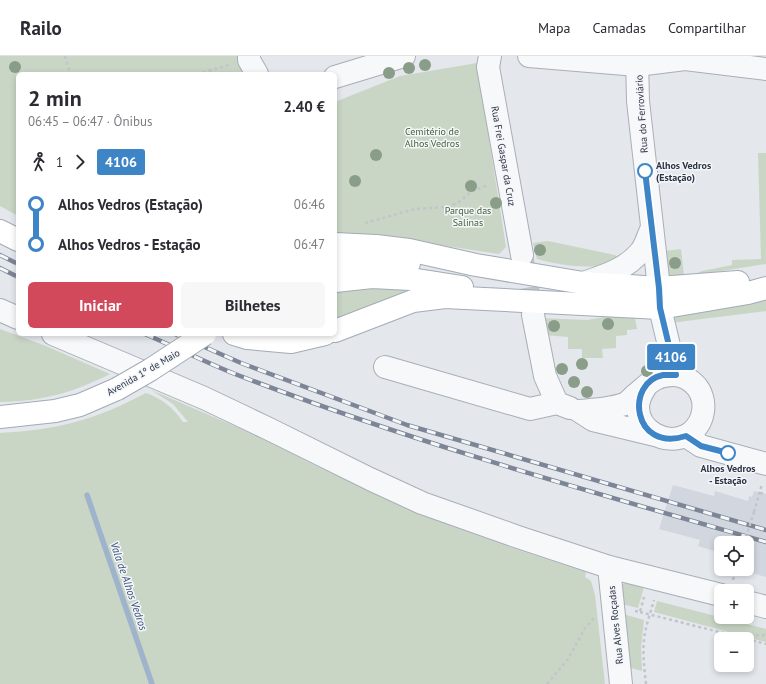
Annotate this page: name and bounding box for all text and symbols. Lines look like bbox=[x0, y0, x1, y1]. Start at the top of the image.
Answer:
text: Railo bbox=[20, 16, 62, 40]
text: Mapa bbox=[538, 19, 571, 37]
text: Camadas bbox=[593, 19, 646, 37]
text: Compartilhar bbox=[668, 19, 746, 37]
street label: Rua do Ferroviário bbox=[632, 74, 651, 154]
text: 2 min bbox=[28, 84, 82, 112]
text: 2.40 € bbox=[283, 97, 325, 116]
street label: Rua Frei Gaspar da Cruz bbox=[488, 105, 519, 207]
text: 06:45 – 06:47 · Ônibus bbox=[28, 113, 153, 130]
park label: Cemitério de Alhos Vedros bbox=[405, 125, 459, 150]
icon: walk bbox=[28, 151, 50, 173]
icon: forward bbox=[69, 151, 91, 173]
text: 4106 bbox=[105, 153, 137, 171]
text: 1 bbox=[56, 154, 63, 171]
place label: Alhos Vedros (Estação) bbox=[656, 159, 711, 184]
marker: Alhos Vedros (Estação) bbox=[637, 163, 653, 179]
text: Alhos Vedros (Estação) bbox=[58, 195, 203, 214]
text: 06:46 bbox=[294, 196, 325, 213]
park label: Parque das Salinas bbox=[445, 204, 491, 229]
text: Alhos Vedros - Estação bbox=[58, 235, 201, 254]
text: 06:47 bbox=[294, 236, 325, 253]
button: Iniciar bbox=[28, 282, 173, 328]
button: Bilhetes bbox=[181, 282, 325, 328]
line badge: 4106 bbox=[643, 344, 699, 370]
street label: Avenida 1º de Maio bbox=[104, 346, 182, 399]
text: 4106 bbox=[655, 348, 687, 366]
marker: Alhos Vedros - Estação bbox=[720, 445, 736, 461]
place label: Alhos Vedros - Estação bbox=[700, 462, 756, 487]
map controls bbox=[714, 536, 754, 672]
button: locate bbox=[714, 536, 754, 576]
water label: Vala de Alhos Vedros bbox=[107, 540, 151, 633]
button: + bbox=[714, 584, 754, 624]
street label: Rua Alves Roçadas bbox=[605, 585, 626, 665]
button: − bbox=[714, 632, 754, 672]

